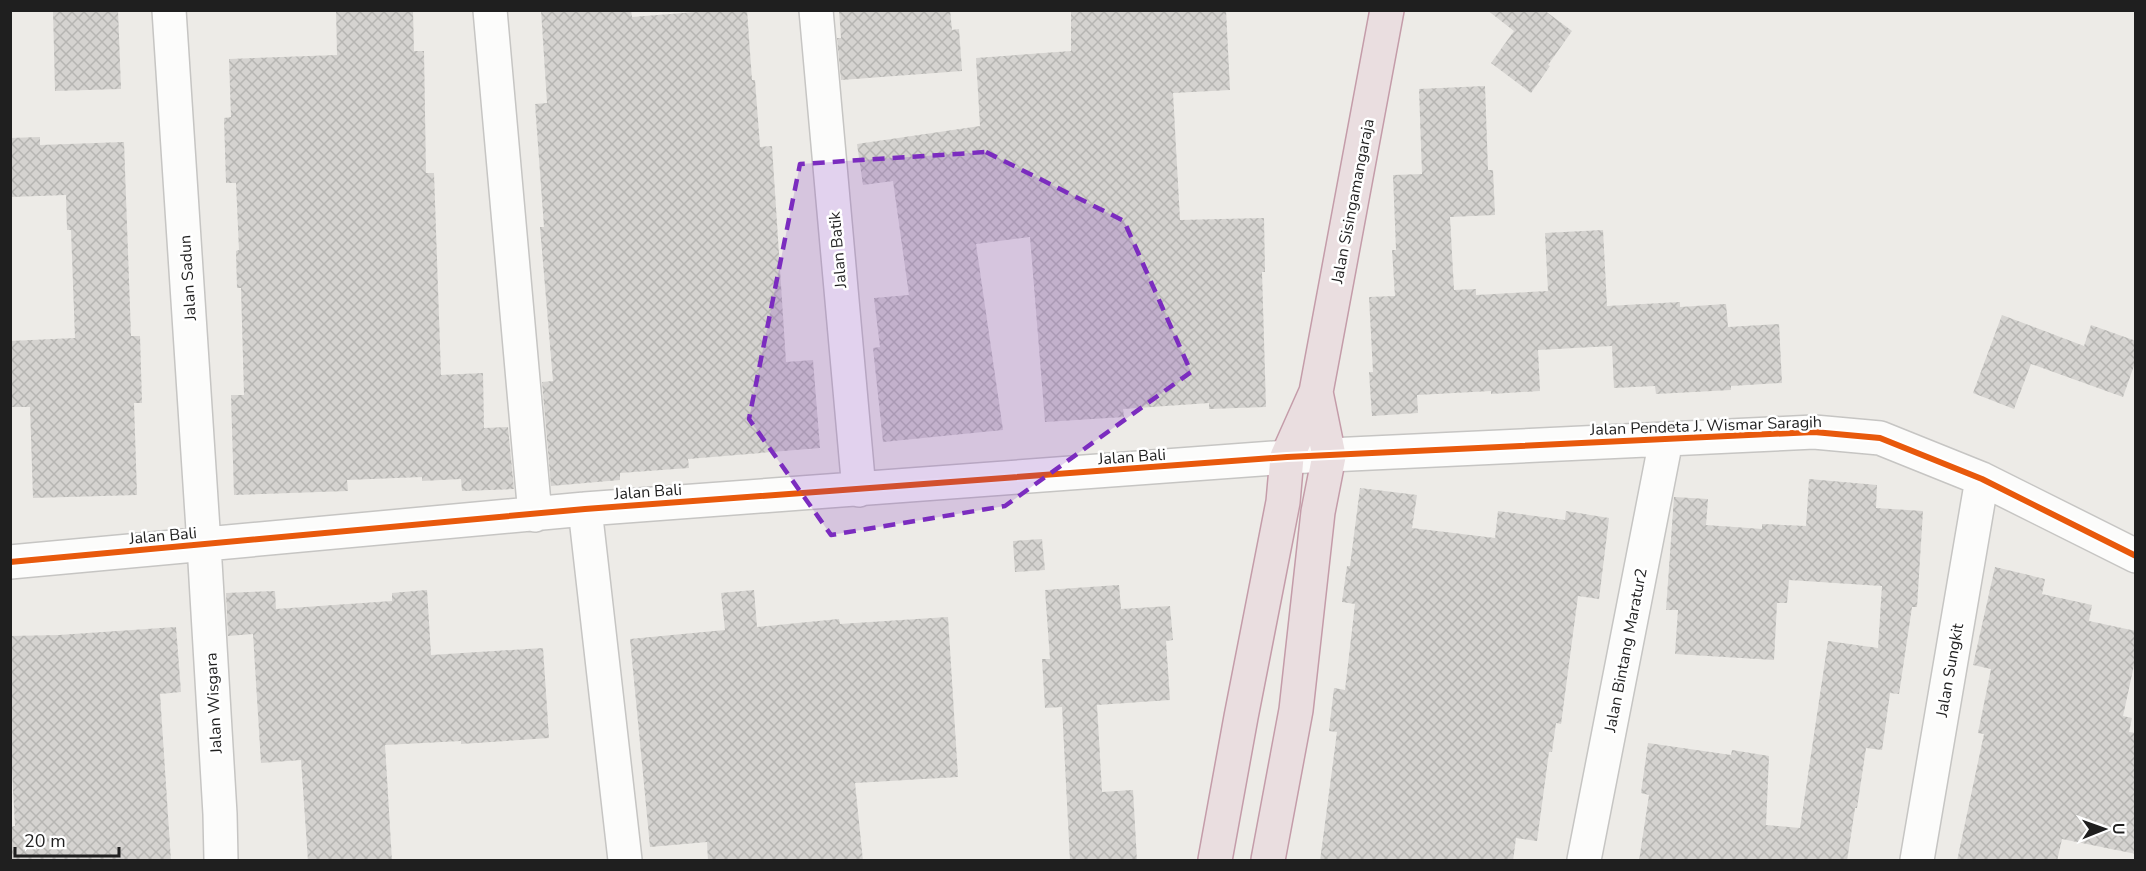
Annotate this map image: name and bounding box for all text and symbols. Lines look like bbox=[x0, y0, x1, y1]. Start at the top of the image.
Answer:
street label: Jalan Sisingamangaraja bbox=[1326, 117, 1380, 286]
street label: Jalan Batik bbox=[824, 210, 852, 290]
street label: Jalan Sadun bbox=[174, 234, 202, 322]
street label: Jalan Pendeta J. Wismar Saragih bbox=[1589, 411, 1822, 441]
street label: Jalan Bali bbox=[1096, 444, 1167, 470]
street label: Jalan Bali bbox=[612, 479, 683, 505]
street label: Jalan Bali bbox=[127, 522, 198, 550]
street label: Jalan Bintang Maratur2 bbox=[1599, 566, 1653, 735]
street label: Jalan Sungkit bbox=[1931, 621, 1969, 720]
street label: Jalan Wisgara bbox=[200, 652, 228, 755]
north arrow bbox=[2074, 799, 2134, 859]
scale bar bbox=[15, 820, 118, 858]
text: U bbox=[2107, 823, 2129, 835]
text: 20 m bbox=[24, 829, 66, 853]

